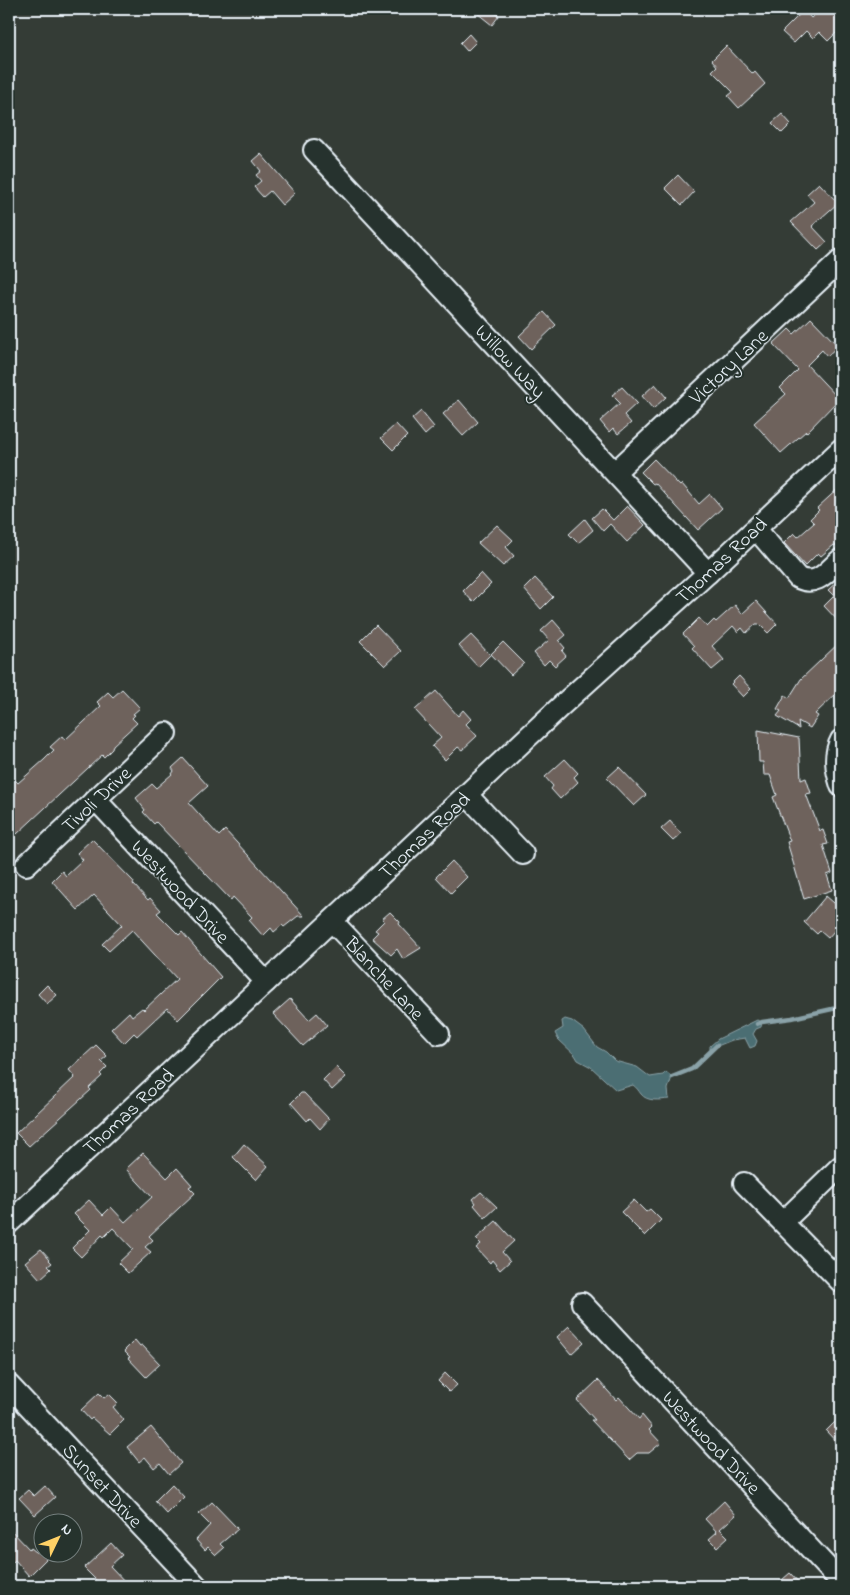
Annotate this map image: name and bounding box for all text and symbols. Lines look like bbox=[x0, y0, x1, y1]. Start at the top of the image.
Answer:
street label: Willow Way bbox=[467, 319, 551, 407]
street label: Victory Lane bbox=[683, 323, 776, 413]
street label: Thomas Road bbox=[670, 512, 775, 612]
street label: Tivoli Drive bbox=[56, 761, 139, 841]
street label: Thomas Road bbox=[373, 787, 478, 887]
street label: Westwood Drive bbox=[123, 834, 235, 951]
street label: Blanche Lane bbox=[336, 930, 430, 1028]
street label: Thomas Road bbox=[77, 1063, 182, 1163]
street label: Westwood Drive bbox=[654, 1385, 766, 1502]
street label: Sunset Drive bbox=[54, 1438, 148, 1536]
north arrow bbox=[32, 1512, 82, 1562]
text: N bbox=[56, 1520, 77, 1541]

